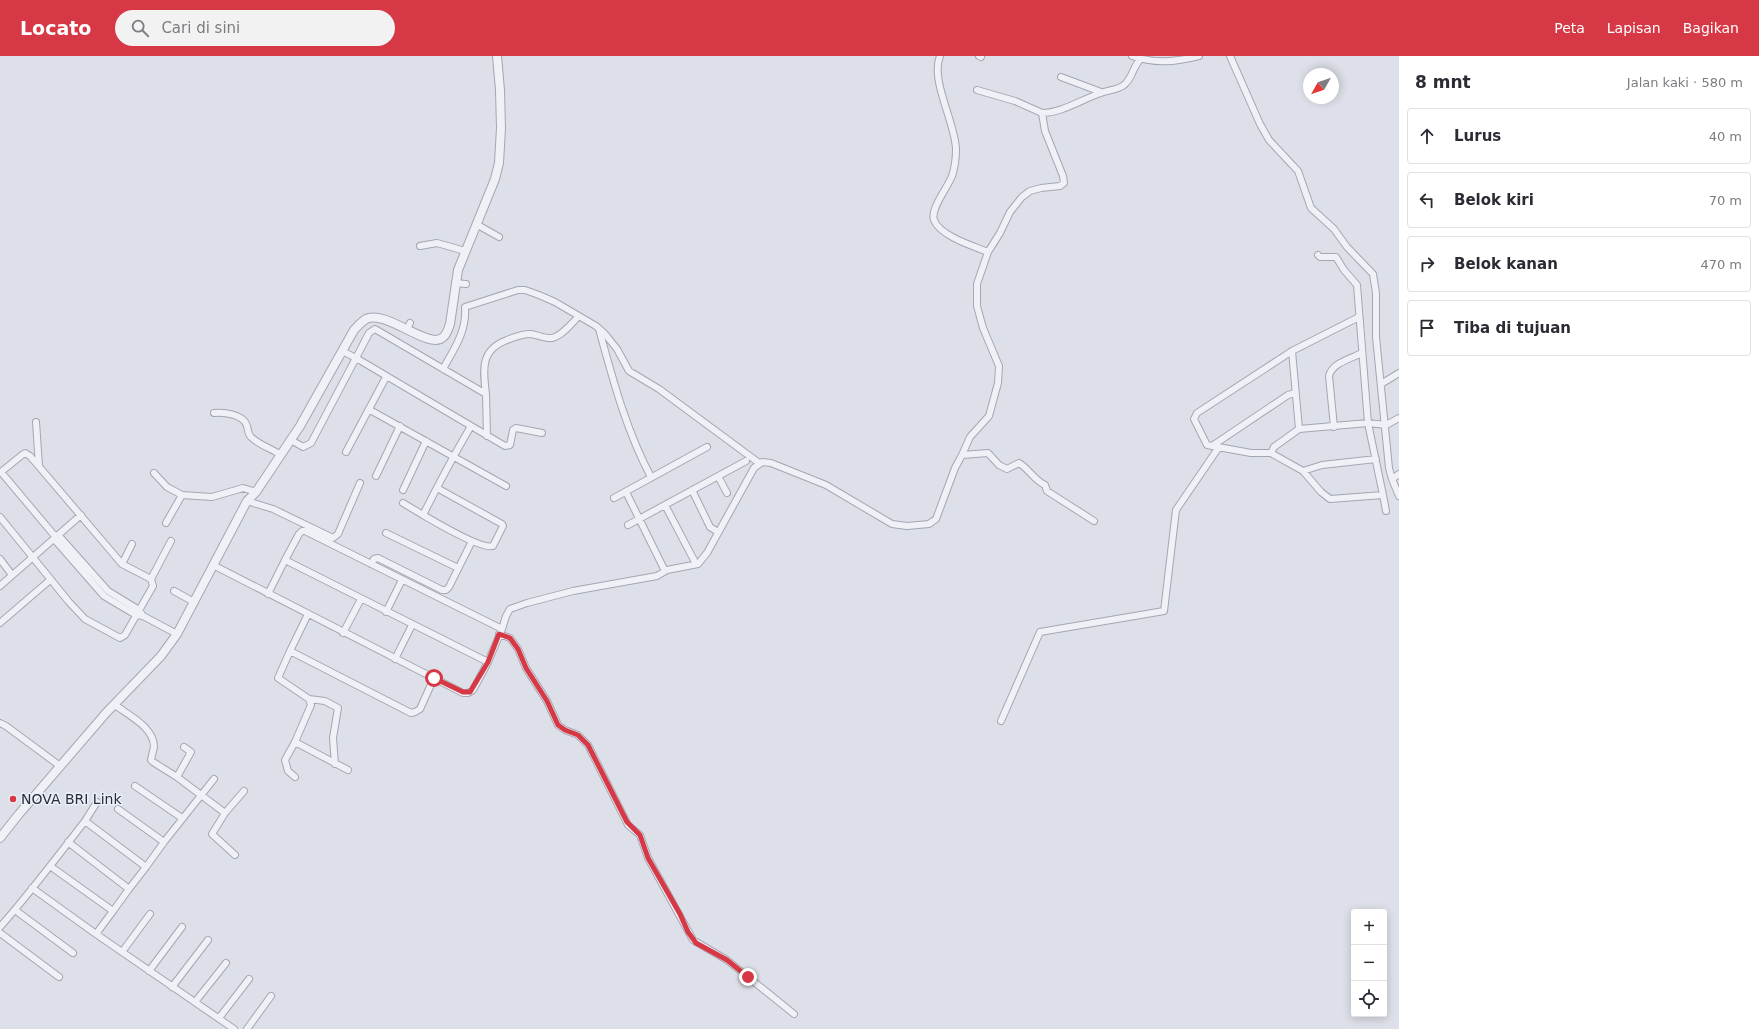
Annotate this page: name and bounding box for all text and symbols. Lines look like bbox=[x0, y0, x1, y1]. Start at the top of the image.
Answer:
search box bbox=[115, 10, 395, 46]
text: Locato bbox=[20, 17, 91, 39]
icon: search bbox=[129, 17, 151, 39]
text: Cari di sini bbox=[161, 19, 240, 37]
text: Peta bbox=[1554, 20, 1585, 36]
text: Lapisan bbox=[1607, 20, 1661, 36]
text: Bagikan bbox=[1683, 20, 1739, 36]
north arrow bbox=[1303, 68, 1339, 104]
text: 8 mnt bbox=[1415, 72, 1471, 92]
text: Jalan kaki · 580 m bbox=[1627, 75, 1743, 90]
icon: ahead bbox=[1416, 125, 1438, 147]
text: Lurus bbox=[1454, 127, 1501, 145]
text: 40 m bbox=[1709, 129, 1742, 144]
icon: left bbox=[1416, 189, 1438, 211]
text: Belok kiri bbox=[1454, 191, 1534, 209]
text: 70 m bbox=[1709, 193, 1742, 208]
icon: right bbox=[1416, 253, 1438, 275]
text: Belok kanan bbox=[1454, 255, 1558, 273]
text: 470 m bbox=[1700, 257, 1742, 272]
icon: arrive bbox=[1416, 317, 1438, 339]
text: Tiba di tujuan bbox=[1454, 319, 1571, 337]
route start bbox=[425, 669, 443, 687]
place label: NOVA BRI Link bbox=[21, 791, 122, 807]
marker: NOVA BRI Link bbox=[8, 794, 18, 804]
map controls bbox=[1351, 909, 1387, 1017]
button: + bbox=[1351, 909, 1387, 945]
button: − bbox=[1351, 945, 1387, 981]
route end bbox=[739, 968, 757, 986]
button: locate bbox=[1351, 981, 1387, 1017]

